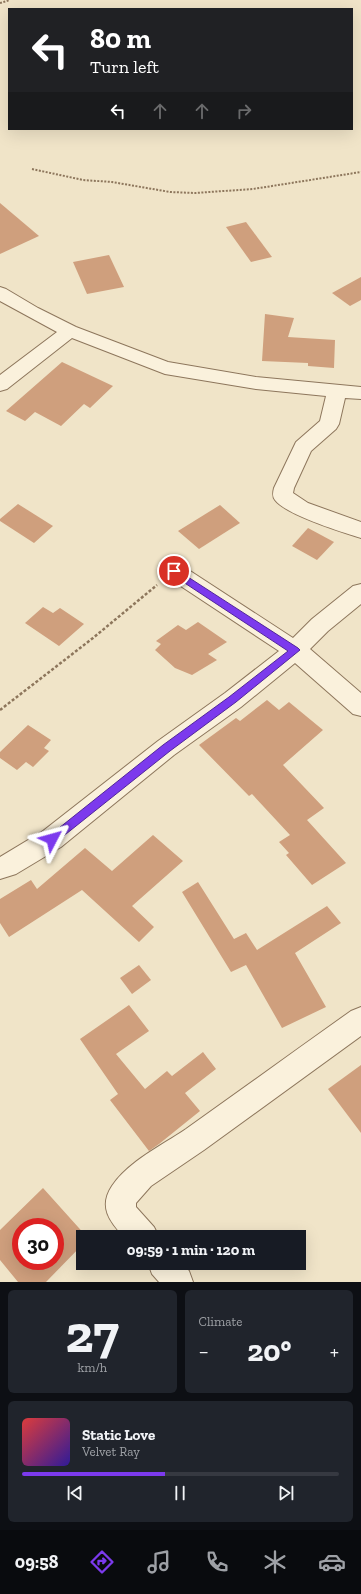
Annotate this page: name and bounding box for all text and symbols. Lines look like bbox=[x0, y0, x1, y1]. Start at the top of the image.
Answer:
text: 80 m bbox=[90, 22, 151, 55]
icon: left bbox=[24, 24, 76, 76]
text: Turn left bbox=[90, 56, 159, 78]
icon: left bbox=[107, 100, 129, 122]
icon: ahead bbox=[149, 100, 171, 122]
icon: ahead bbox=[191, 100, 213, 122]
icon: right bbox=[233, 100, 255, 122]
pin bbox=[157, 554, 191, 588]
icon: arrive bbox=[163, 560, 185, 582]
position arrow bbox=[31, 818, 73, 860]
speed limit sign: 30 bbox=[12, 1218, 64, 1270]
text: 09:59 · 1 min · 120 m bbox=[127, 1241, 255, 1259]
text: 27 bbox=[65, 1303, 119, 1365]
text: Climate bbox=[199, 1314, 242, 1329]
text: 20° bbox=[247, 1333, 291, 1369]
text: − bbox=[199, 1338, 209, 1365]
text: + bbox=[330, 1338, 339, 1365]
text: km/h bbox=[77, 1360, 107, 1375]
text: Static Love bbox=[82, 1426, 155, 1444]
text: Velvet Ray bbox=[82, 1444, 140, 1459]
icon: previous bbox=[64, 1482, 86, 1504]
icon: pause bbox=[169, 1482, 191, 1504]
icon: next bbox=[275, 1482, 297, 1504]
icon: directions bbox=[88, 1548, 116, 1576]
icon: music bbox=[145, 1548, 173, 1576]
icon: phone bbox=[203, 1548, 231, 1576]
icon: climate bbox=[261, 1548, 289, 1576]
icon: car bbox=[318, 1548, 346, 1576]
text: 09:58 bbox=[15, 1551, 58, 1573]

